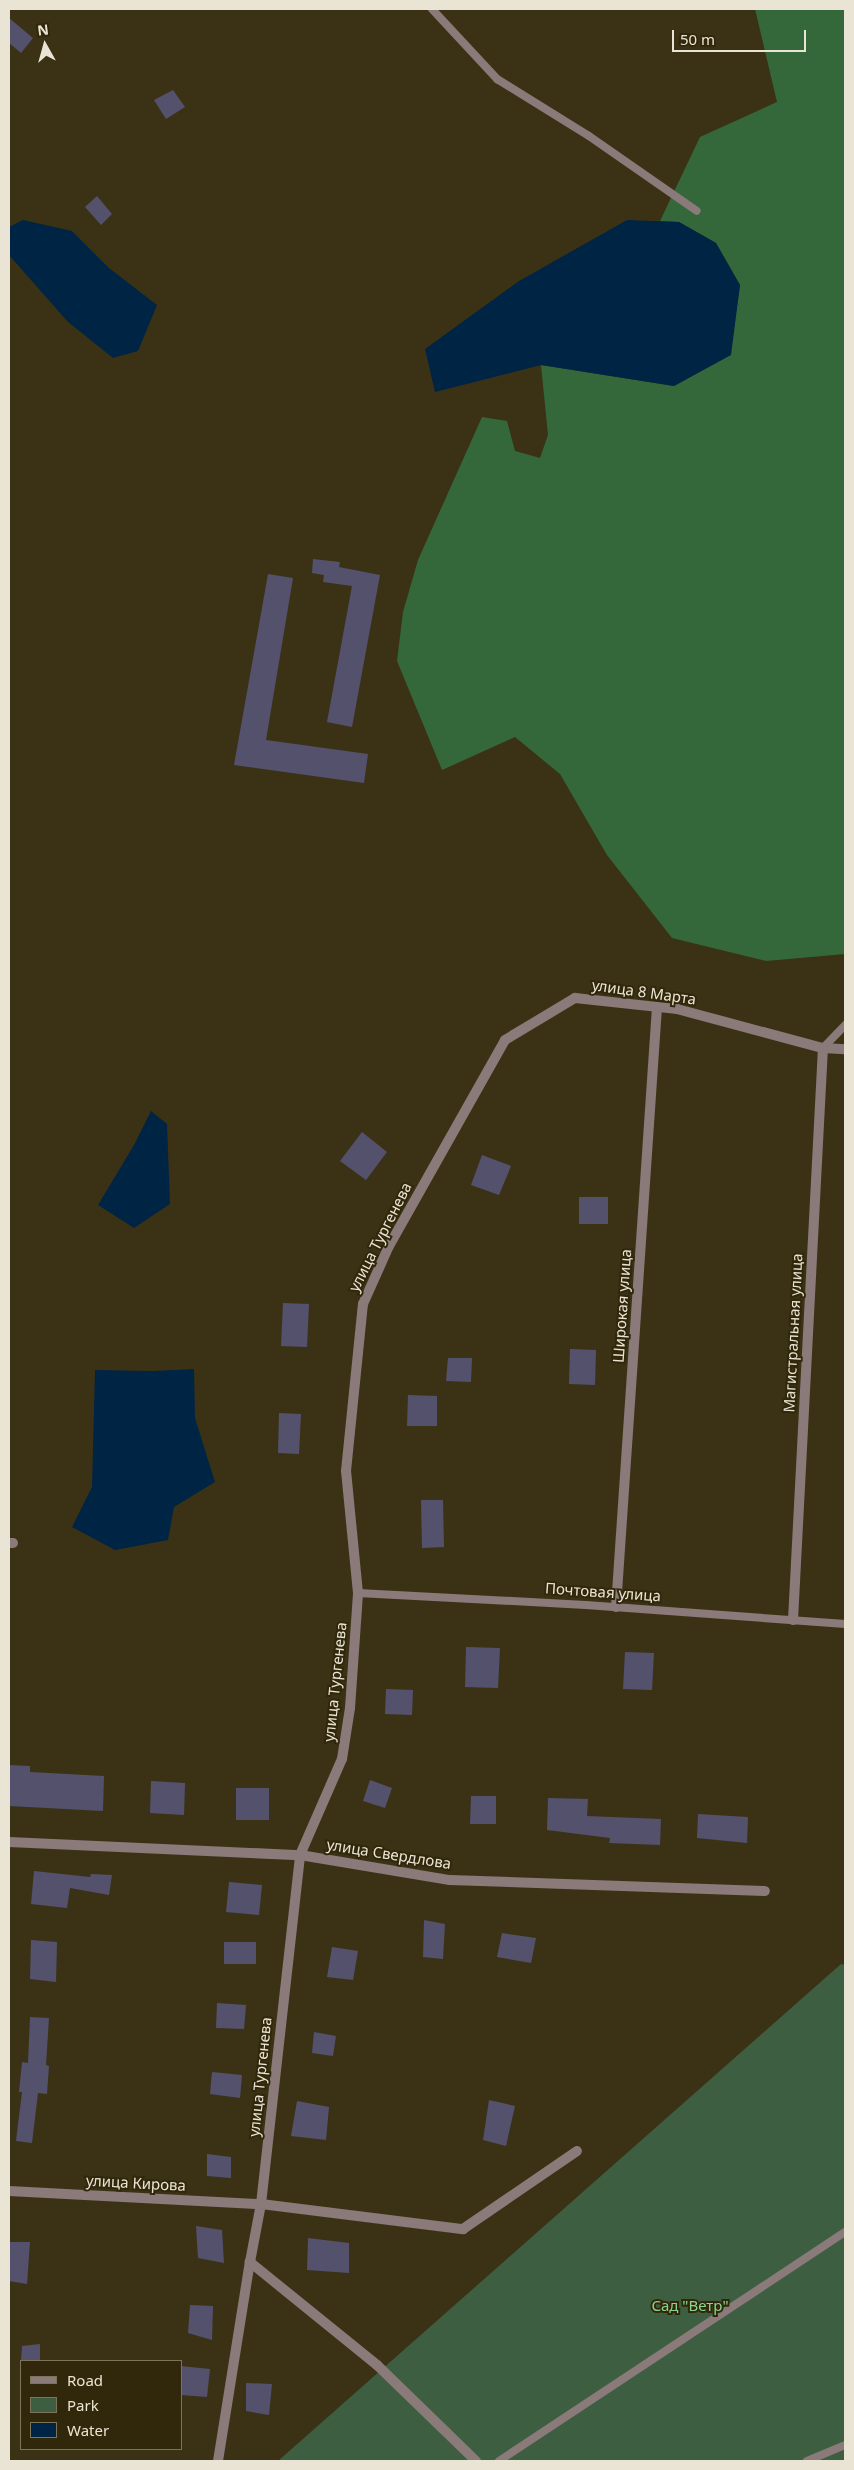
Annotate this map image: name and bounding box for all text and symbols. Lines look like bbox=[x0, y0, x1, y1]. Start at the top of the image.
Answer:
text: N bbox=[36, 19, 50, 40]
north arrow bbox=[20, 20, 70, 70]
scale bar bbox=[674, 20, 808, 52]
text: 50 m bbox=[680, 29, 715, 49]
street label: улица 8 Марта bbox=[591, 976, 697, 1008]
street label: улица Тургенева bbox=[345, 1179, 415, 1295]
street label: Широкая улица bbox=[609, 1249, 635, 1363]
street label: Магистральная улица bbox=[780, 1253, 806, 1413]
street label: Почтовая улица bbox=[544, 1579, 662, 1605]
street label: улица Тургенева bbox=[320, 1621, 350, 1743]
street label: улица Свердлова bbox=[326, 1835, 452, 1873]
street label: улица Тургенева bbox=[245, 2016, 275, 2138]
street label: улица Кирова bbox=[86, 2171, 186, 2195]
park label: Сад "Ветр" bbox=[651, 2297, 729, 2315]
legend bbox=[20, 2360, 182, 2450]
text: Road bbox=[67, 2370, 103, 2390]
text: Park bbox=[67, 2395, 99, 2415]
text: Water bbox=[67, 2420, 109, 2440]

